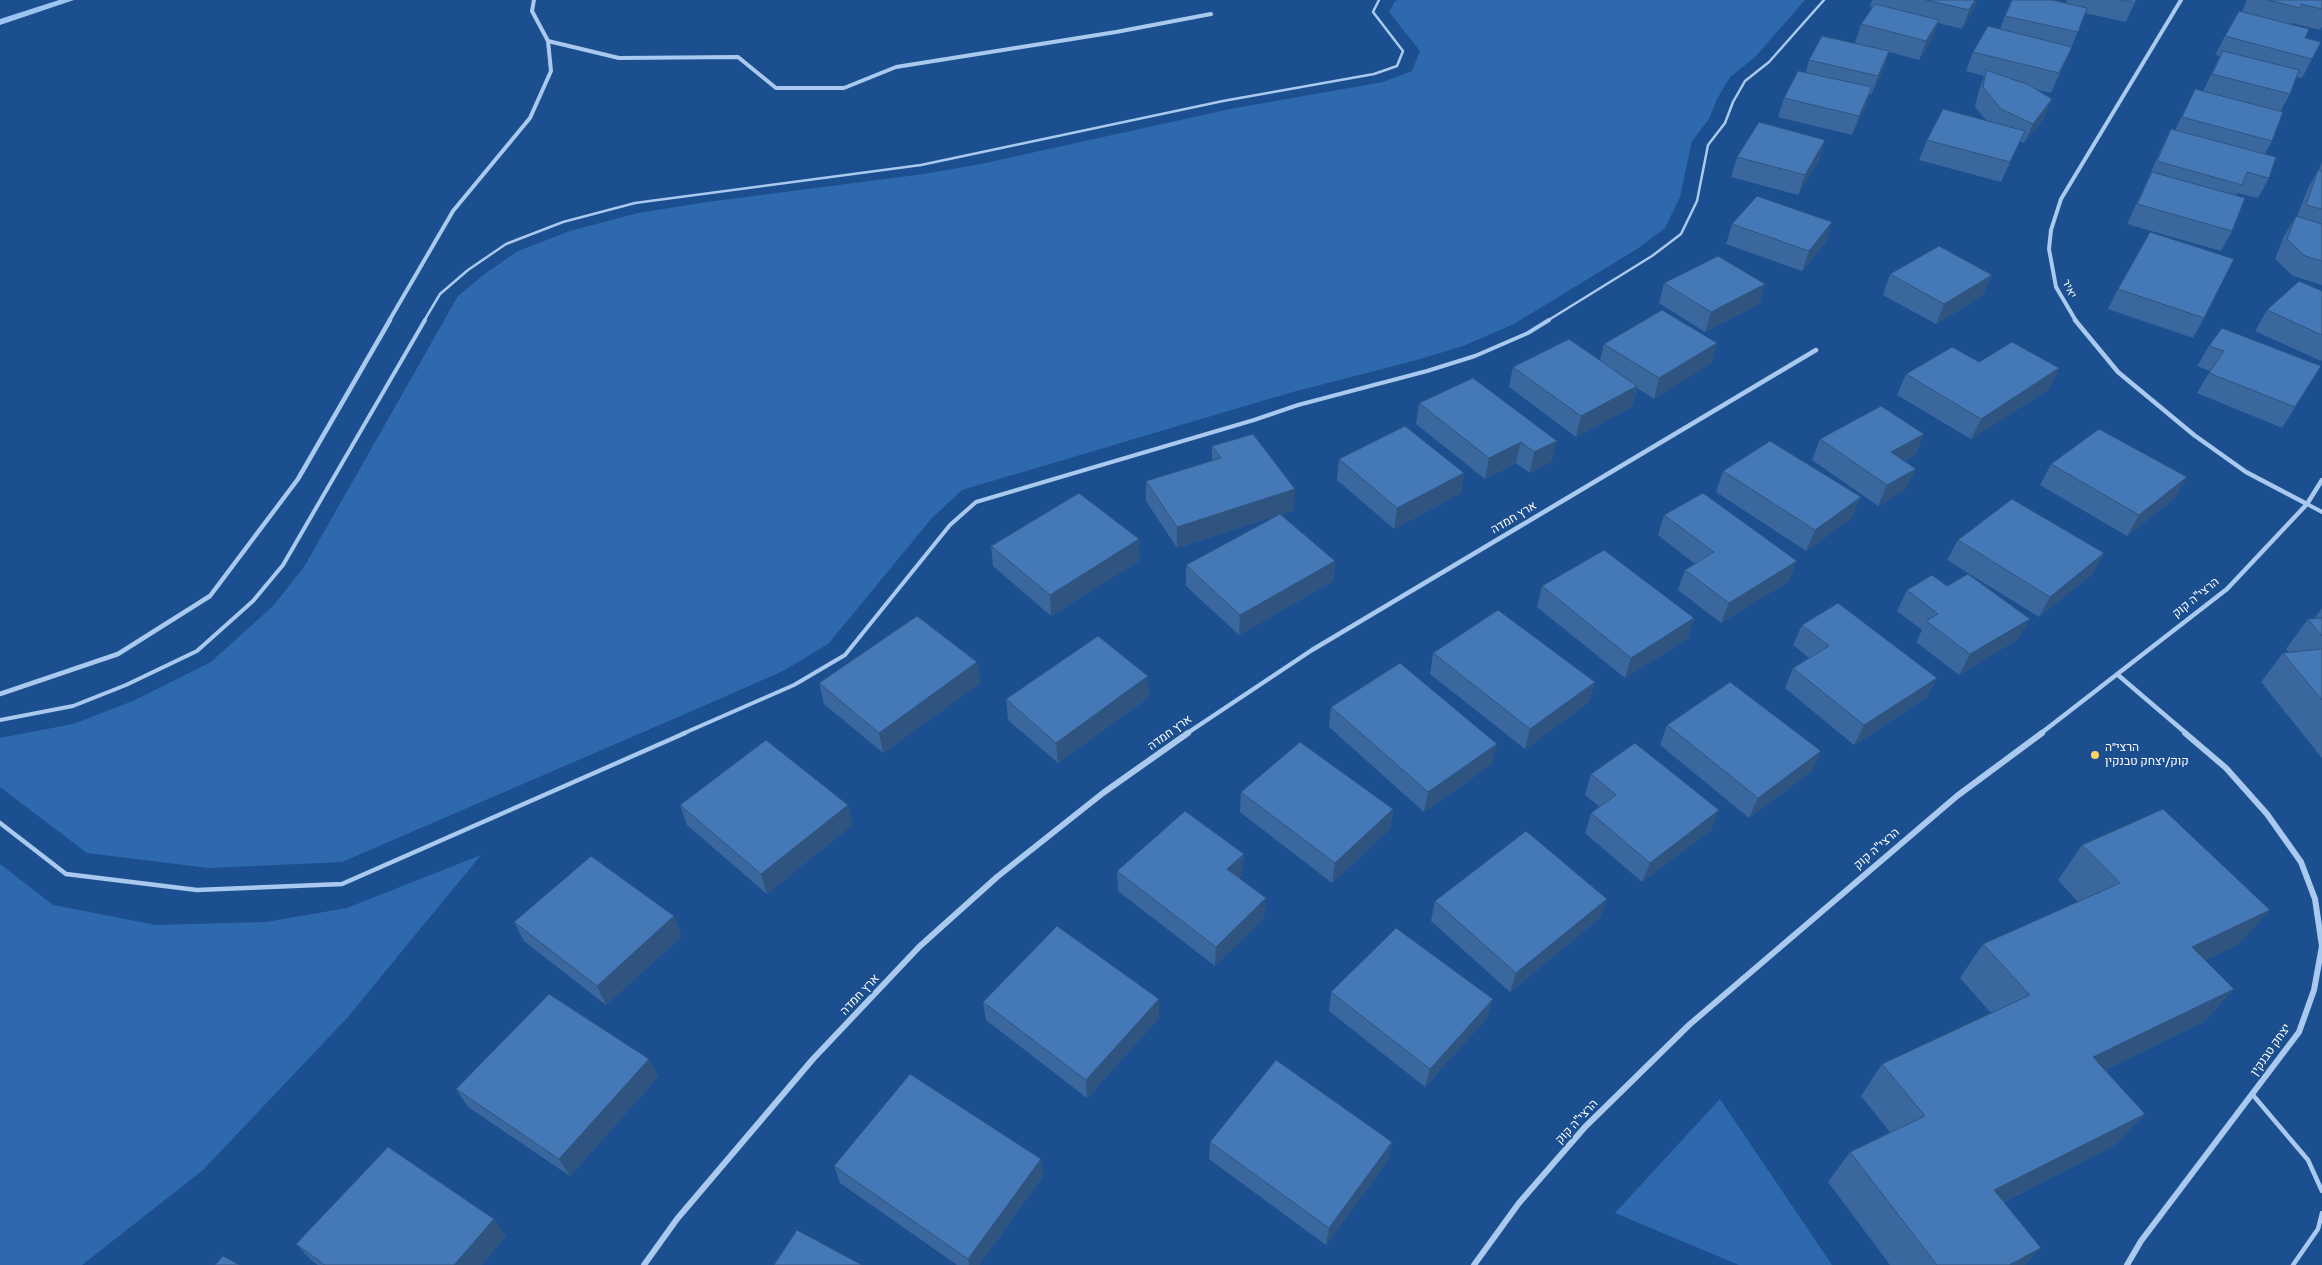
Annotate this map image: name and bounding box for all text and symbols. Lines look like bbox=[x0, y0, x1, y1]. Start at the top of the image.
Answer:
street label: יאיר bbox=[2059, 278, 2079, 300]
street label: ארץ חמדה bbox=[1488, 499, 1540, 537]
street label: הרצי"ה קוק bbox=[2170, 575, 2222, 621]
street label: ארץ חמדה bbox=[1145, 712, 1195, 754]
place label: הרצי״ה קוק/יצחק טבנקין bbox=[2105, 741, 2189, 769]
marker: הרצי״ה קוק/יצחק טבנקין bbox=[2089, 749, 2101, 761]
street label: הרצי"ה קוק bbox=[1851, 825, 1903, 873]
street label: ארץ חמדה bbox=[837, 971, 883, 1019]
street label: יצחק טבנקין bbox=[2248, 1021, 2294, 1079]
street label: הרצי"ה קוק bbox=[1553, 1097, 1601, 1147]

